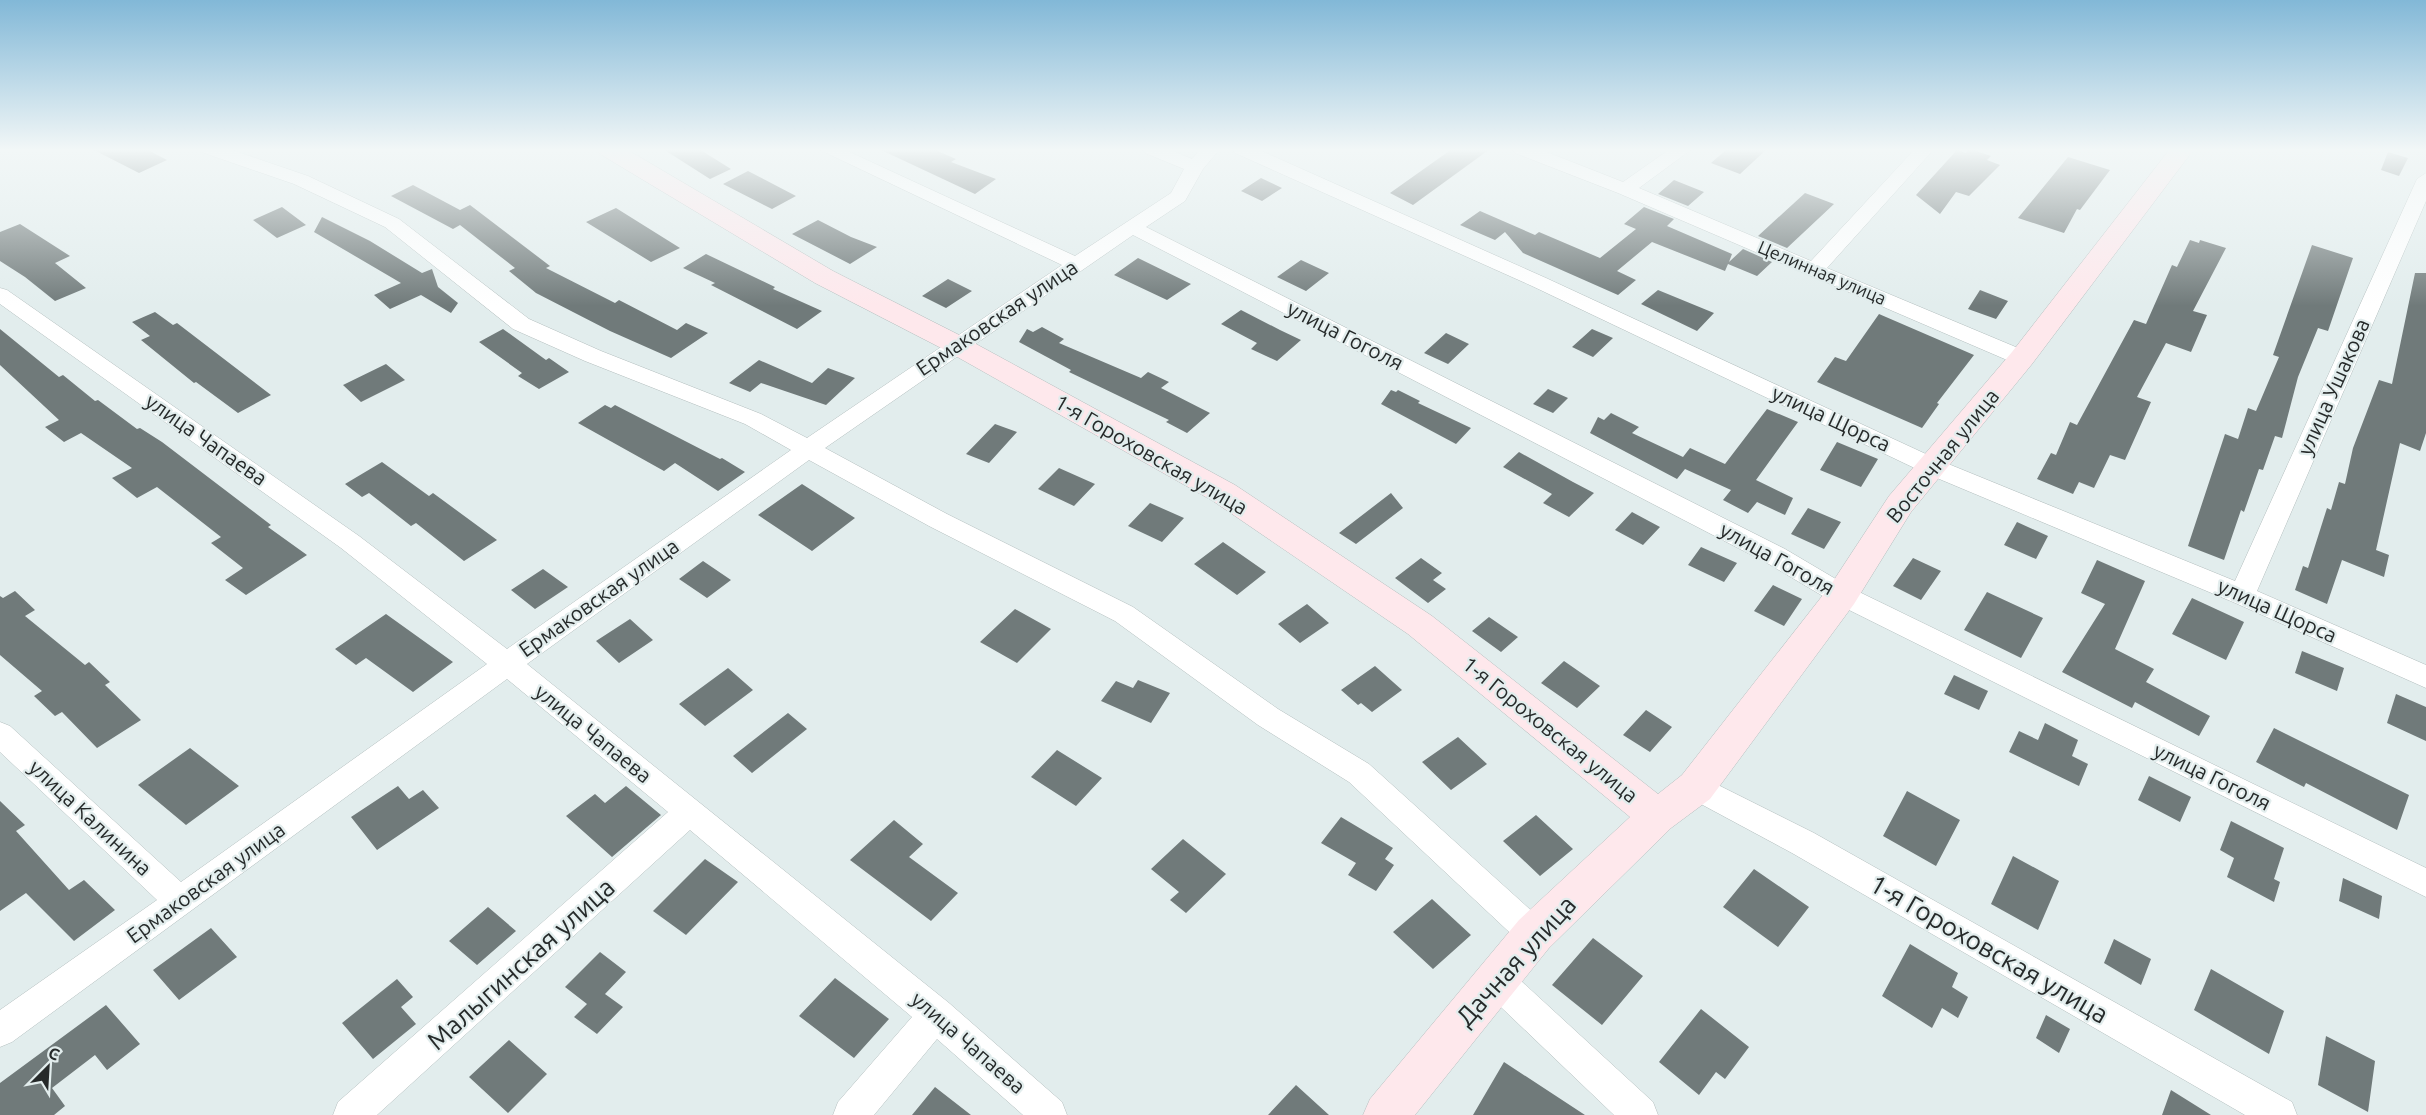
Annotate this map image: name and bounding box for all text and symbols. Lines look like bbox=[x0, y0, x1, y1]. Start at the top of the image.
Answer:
street label: Целинная улица bbox=[1755, 236, 1889, 308]
street label: Ермаковская улица bbox=[911, 254, 1082, 380]
street label: улица Гоголя bbox=[1283, 296, 1408, 375]
street label: улица Ушакова bbox=[2292, 315, 2374, 459]
street label: улица Щорса bbox=[1768, 380, 1895, 456]
street label: Восточная улица bbox=[1881, 384, 2003, 527]
street label: улица Чапаева bbox=[141, 388, 272, 490]
street label: 1-я Гороховская улица bbox=[1051, 389, 1252, 519]
street label: улица Гоголя bbox=[1716, 517, 1839, 599]
street label: Ермаковская улица bbox=[514, 533, 683, 661]
street label: улица Щорса bbox=[2214, 573, 2341, 647]
street label: 1-я Гороховская улица bbox=[1458, 651, 1643, 807]
street label: улица Чапаева bbox=[531, 679, 657, 788]
street label: улица Гоголя bbox=[2150, 737, 2275, 815]
street label: улица Калинина bbox=[25, 755, 157, 880]
street label: Ермаковская улица bbox=[122, 817, 289, 948]
street label: 1-я Гороховская улица bbox=[1865, 868, 2113, 1029]
street label: Малыгинская улица bbox=[421, 872, 620, 1055]
street label: Дачная улица bbox=[1450, 890, 1582, 1032]
street label: улица Чапаева bbox=[907, 986, 1030, 1098]
north arrow bbox=[18, 1037, 78, 1097]
text: С bbox=[46, 1043, 62, 1064]

